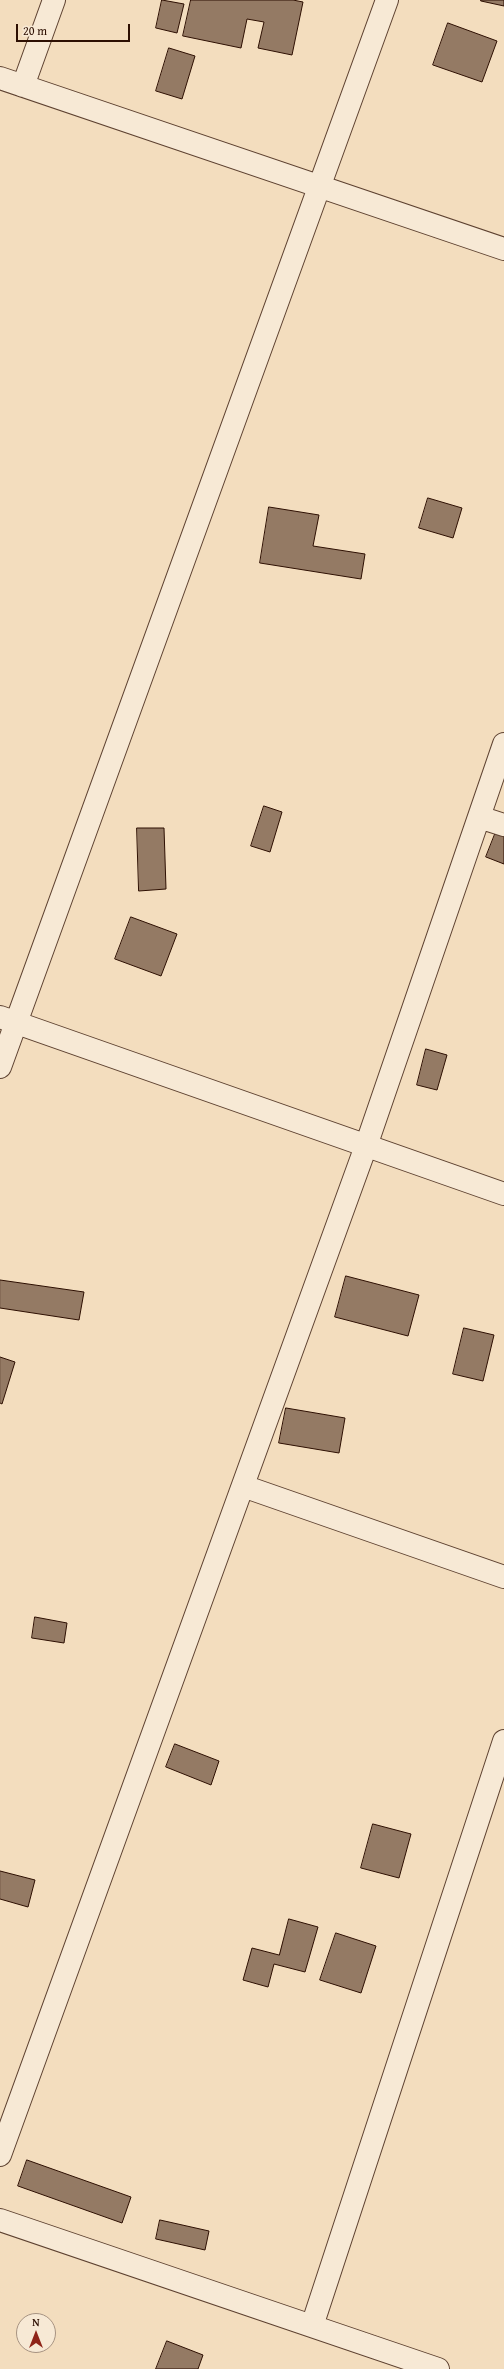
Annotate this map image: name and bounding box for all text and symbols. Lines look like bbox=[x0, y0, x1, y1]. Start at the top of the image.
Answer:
scale bar bbox=[18, 16, 132, 42]
text: 20 m bbox=[23, 22, 47, 39]
north arrow bbox=[16, 2313, 56, 2353]
text: N bbox=[32, 2314, 40, 2330]

